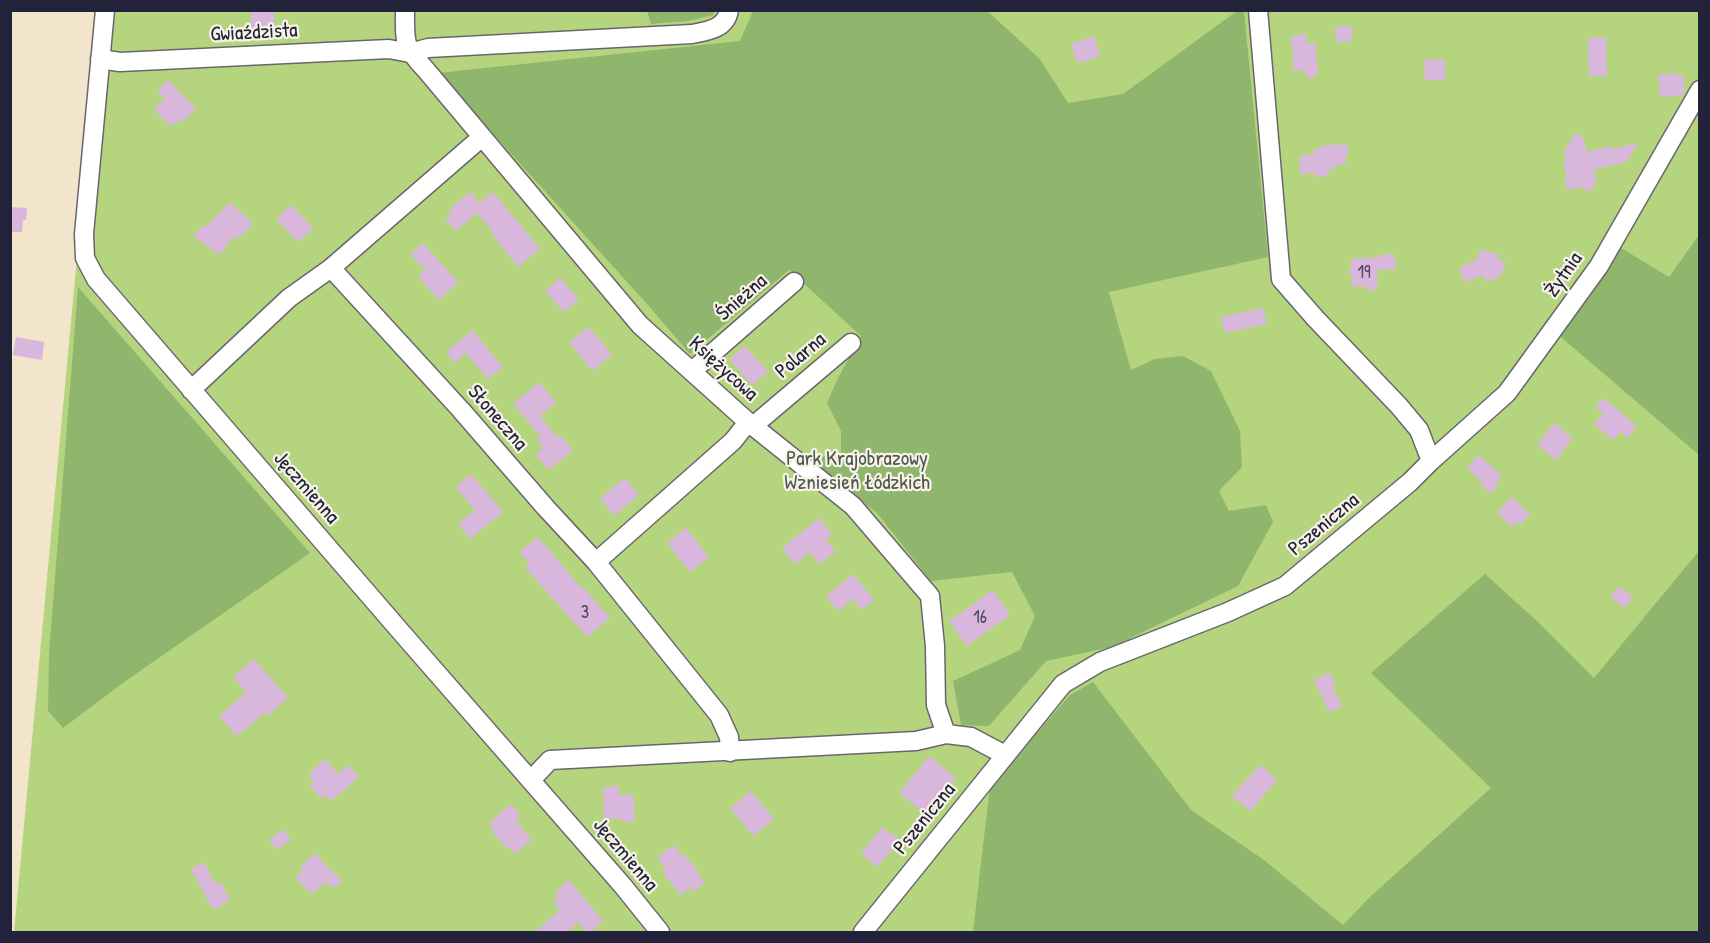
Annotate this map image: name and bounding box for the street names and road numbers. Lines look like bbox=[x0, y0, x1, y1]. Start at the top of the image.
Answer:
street label: Gwiaździsta bbox=[210, 18, 298, 48]
street label: Żytnia bbox=[1540, 248, 1588, 302]
street label: Śnieżna bbox=[712, 269, 772, 327]
street label: Polarna bbox=[771, 328, 831, 384]
street label: Księżycowa bbox=[683, 331, 763, 407]
street label: Słoneczna bbox=[462, 380, 532, 456]
street label: Jęczmienna bbox=[268, 447, 344, 529]
street label: Pszeniczna bbox=[1284, 488, 1364, 562]
street label: Pszeniczna bbox=[889, 778, 961, 860]
street label: Jęczmienna bbox=[587, 813, 663, 897]

